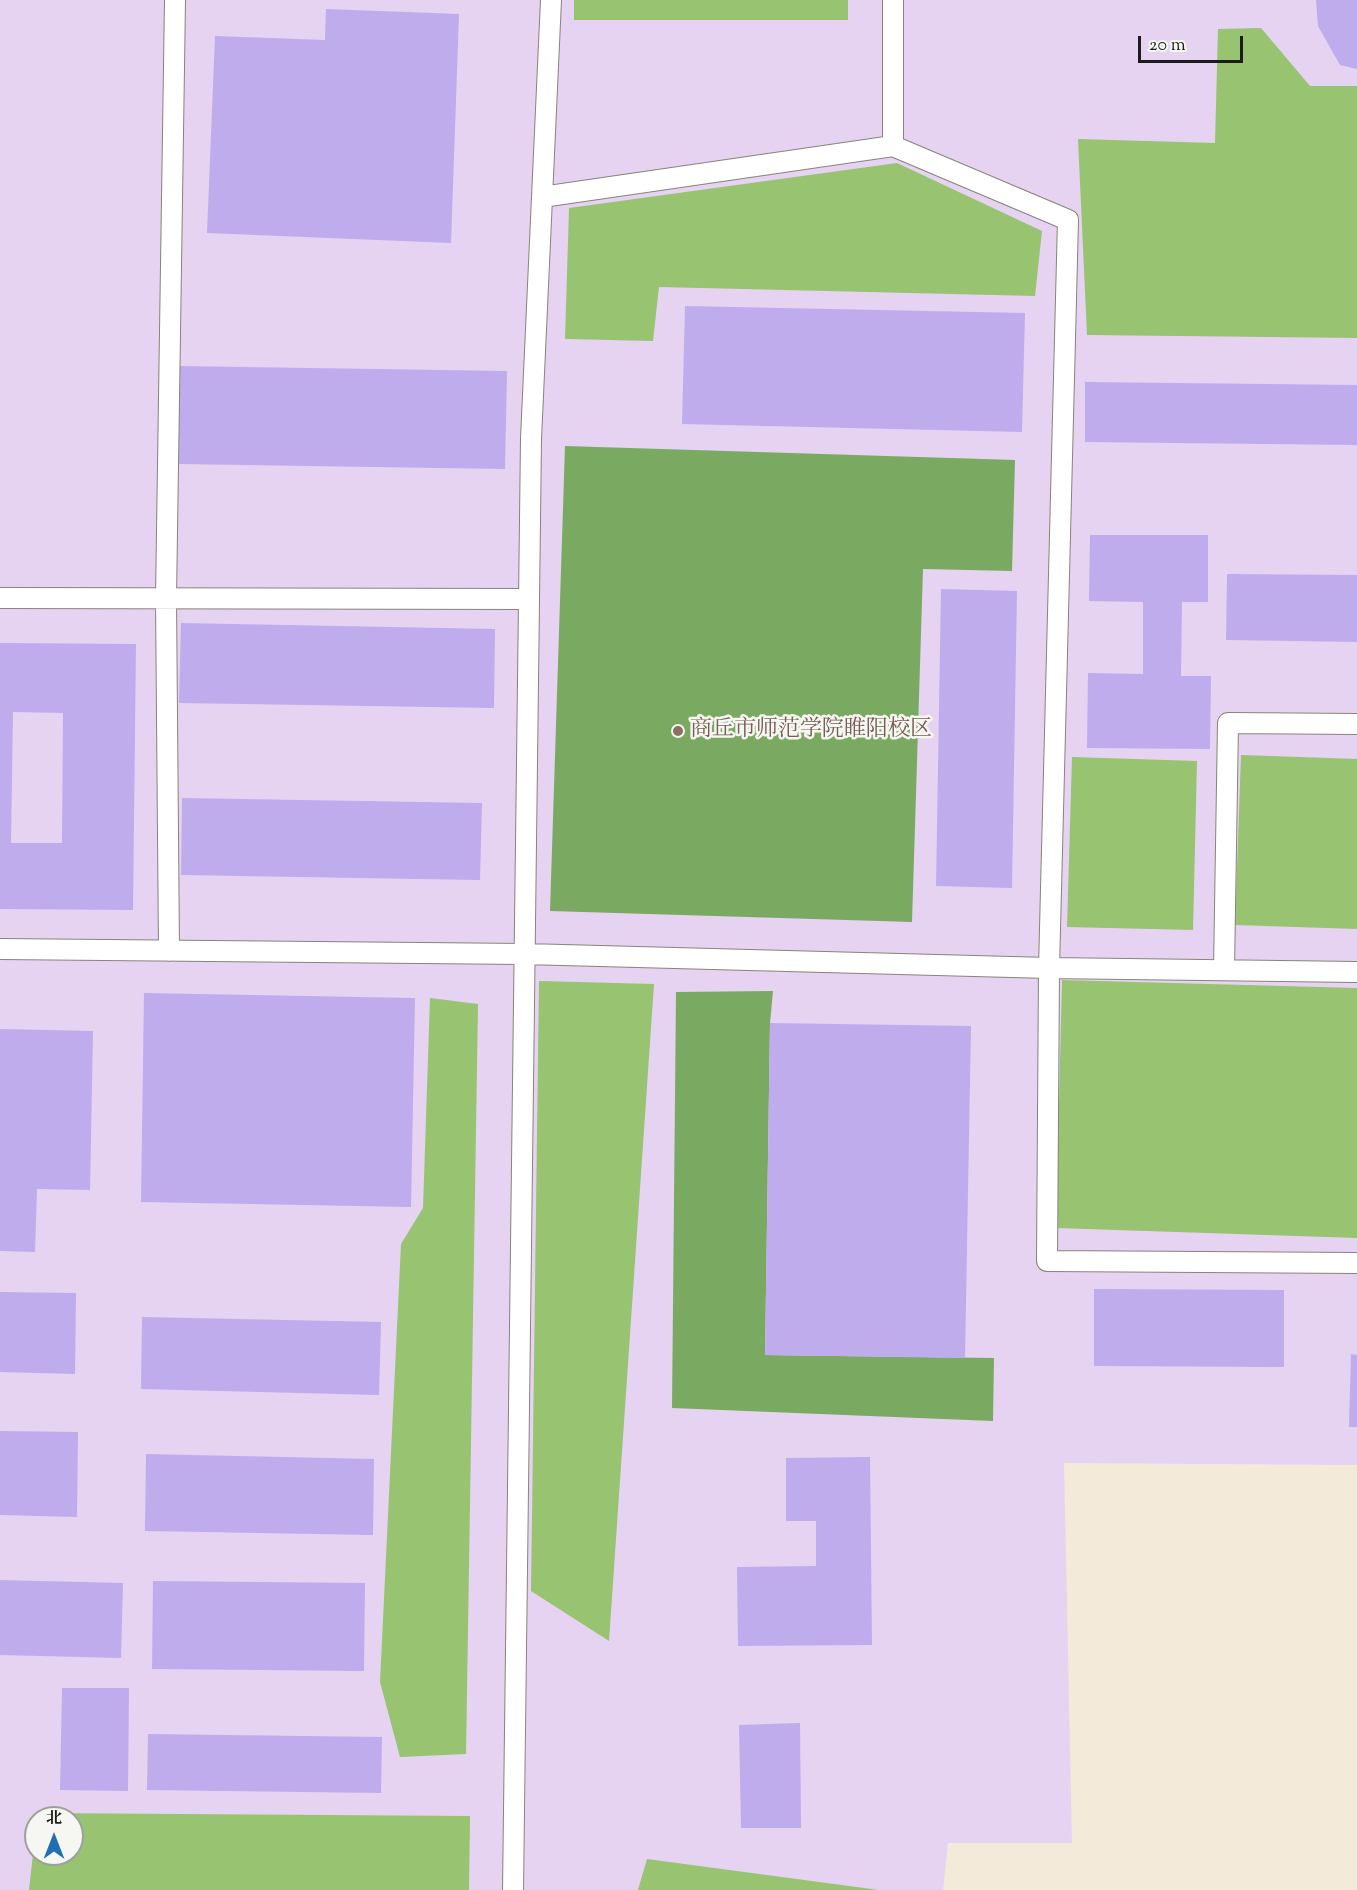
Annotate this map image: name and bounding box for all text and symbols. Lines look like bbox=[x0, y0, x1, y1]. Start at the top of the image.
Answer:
scale bar bbox=[1141, 24, 1246, 62]
text: 20 m bbox=[1149, 33, 1186, 59]
place label: 商丘市师范学院睢阳校区 bbox=[690, 718, 932, 744]
marker: 商丘市师范学院睢阳校区 bbox=[671, 724, 685, 738]
north arrow bbox=[24, 1806, 84, 1866]
text: 北 bbox=[46, 1808, 62, 1831]

